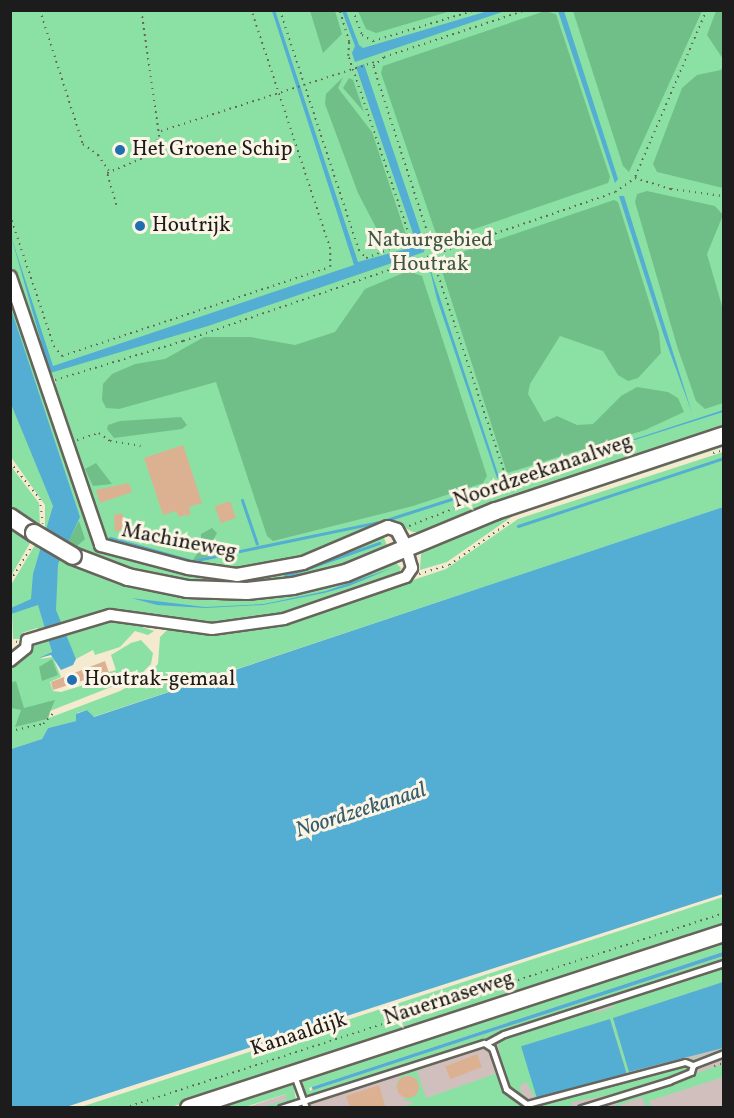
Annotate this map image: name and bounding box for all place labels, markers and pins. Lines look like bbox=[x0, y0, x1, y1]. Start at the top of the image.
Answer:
place label: Het Groene Schip bbox=[132, 137, 293, 163]
marker: Het Groene Schip bbox=[113, 143, 127, 157]
place label: Houtrijk bbox=[152, 213, 230, 239]
marker: Houtrijk bbox=[133, 219, 147, 233]
place label: Houtrak-gemaal bbox=[84, 667, 235, 693]
marker: Houtrak-gemaal bbox=[65, 673, 79, 687]

